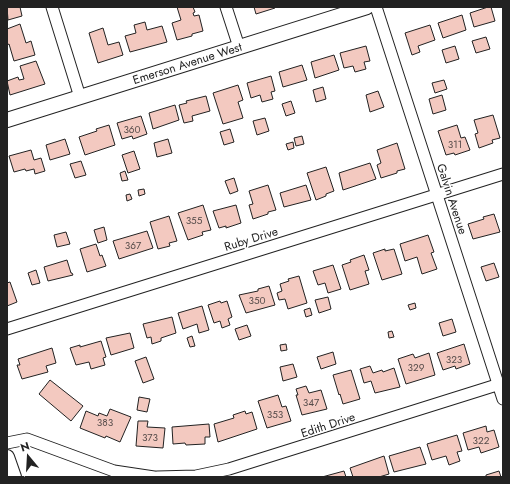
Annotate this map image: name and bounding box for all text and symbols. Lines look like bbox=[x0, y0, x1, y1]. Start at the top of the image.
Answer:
street label: Emerson Avenue West bbox=[130, 38, 244, 89]
house number: 360 bbox=[123, 122, 141, 137]
house number: 311 bbox=[448, 137, 462, 152]
street label: Galvin Avenue bbox=[432, 161, 472, 237]
house number: 355 bbox=[186, 213, 203, 228]
street label: Ruby Drive bbox=[222, 222, 280, 256]
house number: 367 bbox=[125, 238, 142, 253]
house number: 350 bbox=[248, 293, 266, 308]
house number: 323 bbox=[446, 352, 463, 367]
house number: 329 bbox=[408, 360, 425, 375]
house number: 347 bbox=[303, 395, 320, 410]
house number: 353 bbox=[267, 407, 284, 422]
street label: Edith Drive bbox=[299, 408, 357, 442]
house number: 383 bbox=[97, 415, 114, 430]
house number: 373 bbox=[142, 430, 159, 445]
house number: 322 bbox=[473, 433, 490, 448]
north arrow bbox=[8, 436, 48, 476]
text: N bbox=[18, 438, 32, 455]

